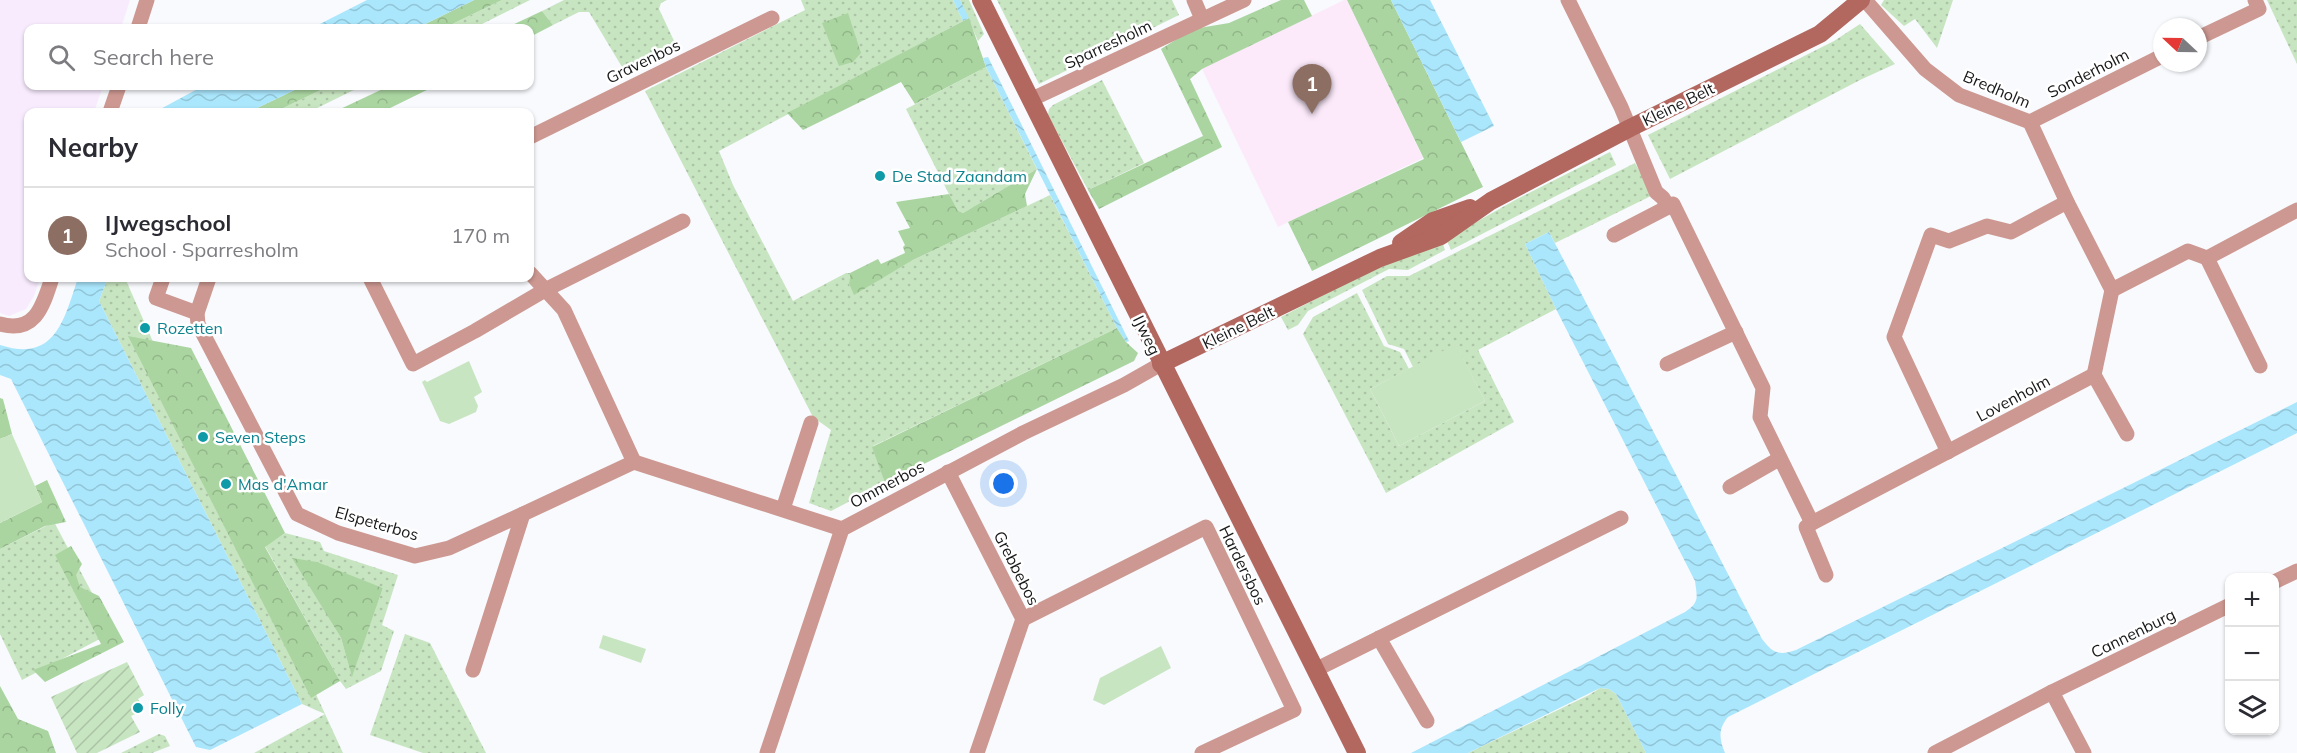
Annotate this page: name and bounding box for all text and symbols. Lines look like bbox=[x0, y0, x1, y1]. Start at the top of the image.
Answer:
street label: Sparresholm bbox=[1061, 15, 1155, 73]
north arrow bbox=[2153, 18, 2207, 72]
search box bbox=[24, 24, 534, 90]
street label: Gravenbos bbox=[603, 34, 683, 88]
icon: search bbox=[45, 41, 78, 74]
text: Search here bbox=[93, 43, 214, 71]
street label: Sonderholm bbox=[2044, 44, 2132, 102]
pin: 1 bbox=[1292, 64, 1332, 114]
street label: Bredholm bbox=[1960, 66, 2034, 112]
street label: Kleine Belt bbox=[1639, 78, 1718, 130]
text: Nearby bbox=[48, 131, 138, 164]
place label: De Stad Zaandam bbox=[892, 166, 1027, 186]
marker: De Stad Zaandam bbox=[873, 169, 887, 183]
text: IJwegschool bbox=[105, 209, 231, 237]
text: 1 bbox=[62, 223, 74, 248]
text: 170 m bbox=[451, 223, 510, 248]
text: School · Sparresholm bbox=[105, 237, 299, 262]
street label: Kleine Belt bbox=[1199, 301, 1278, 353]
street label: IJweg bbox=[1129, 312, 1165, 358]
place label: Rozetten bbox=[157, 318, 223, 338]
marker: Rozetten bbox=[138, 321, 152, 335]
street label: Lovenholm bbox=[1973, 370, 2053, 426]
place label: Seven Steps bbox=[215, 427, 306, 447]
marker: Seven Steps bbox=[196, 430, 210, 444]
street label: Ommerbos bbox=[846, 456, 928, 512]
your location bbox=[989, 469, 1018, 498]
place label: Mas d'Amar bbox=[238, 474, 328, 494]
marker: Mas d'Amar bbox=[219, 477, 233, 491]
street label: Elspeterbos bbox=[333, 502, 421, 545]
street label: Hardersbos bbox=[1215, 522, 1271, 608]
street label: Grebbebos bbox=[990, 528, 1044, 609]
map controls bbox=[2225, 573, 2279, 735]
button: + bbox=[2225, 573, 2279, 627]
street label: Cannenburg bbox=[2088, 604, 2178, 662]
button: − bbox=[2225, 627, 2279, 681]
button: layers bbox=[2225, 681, 2279, 735]
place label: Folly bbox=[150, 698, 184, 718]
marker: Folly bbox=[131, 701, 145, 715]

